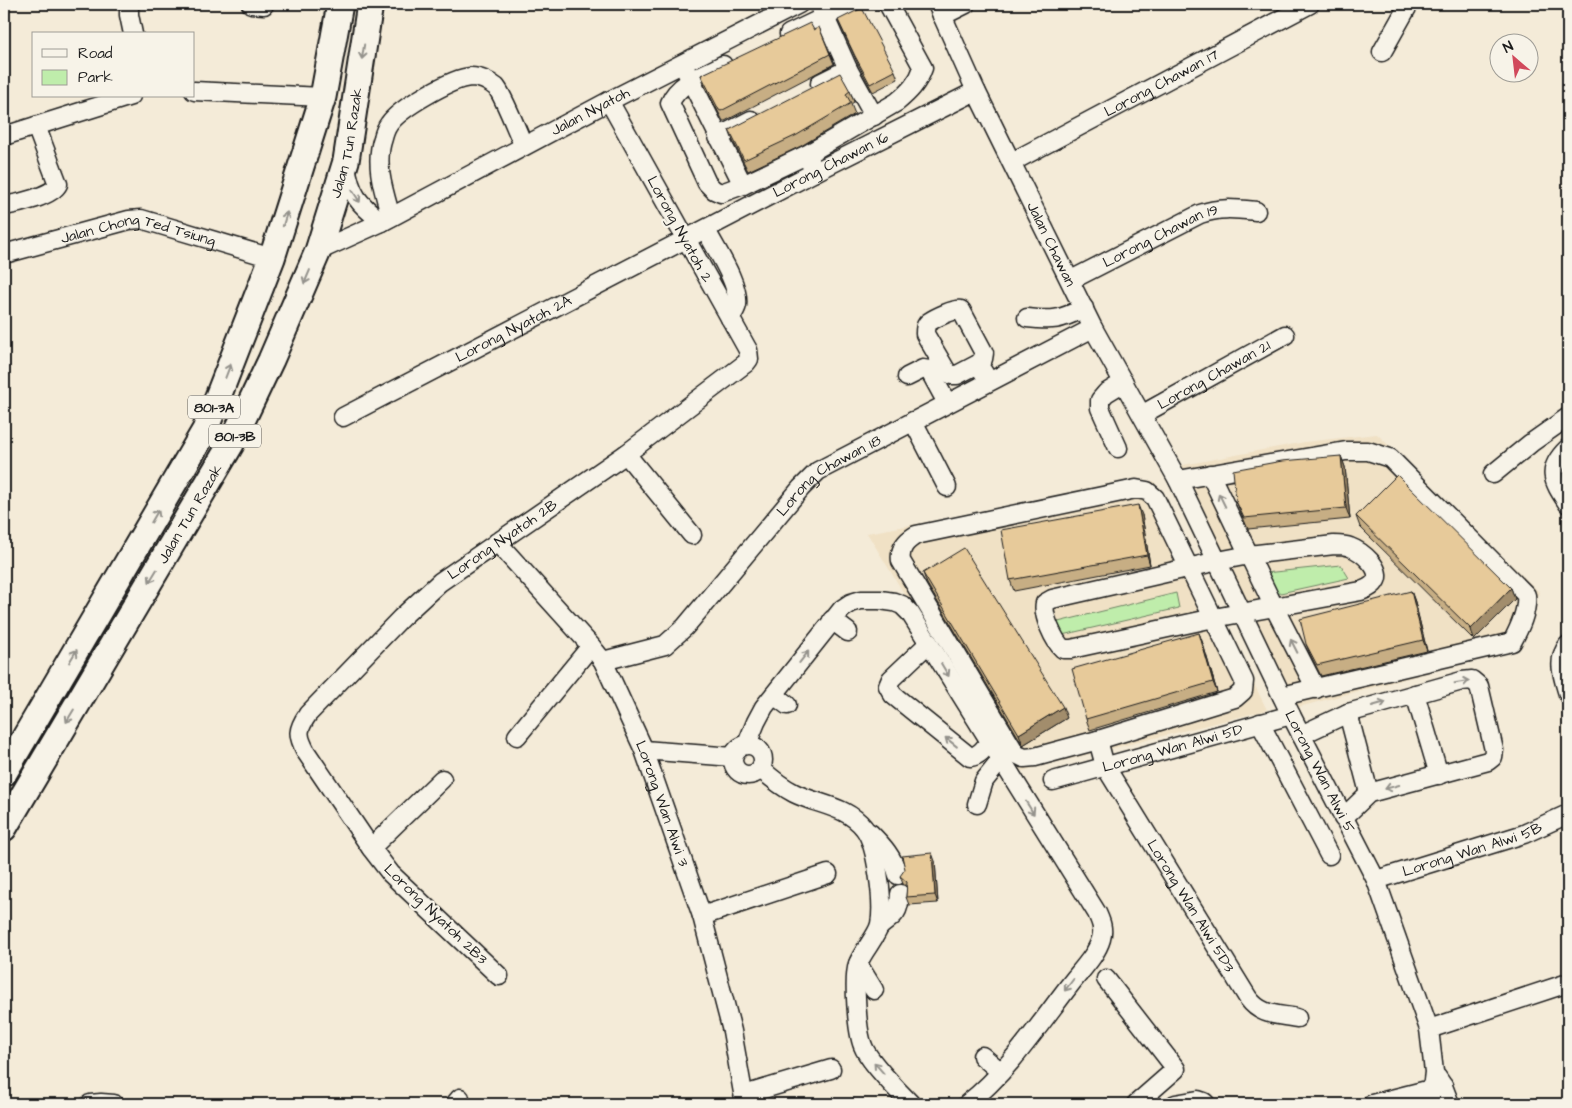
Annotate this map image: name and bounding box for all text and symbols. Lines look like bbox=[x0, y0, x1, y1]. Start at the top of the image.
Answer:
legend bbox=[32, 32, 195, 98]
north arrow bbox=[1490, 32, 1540, 82]
text: N bbox=[1500, 36, 1517, 58]
text: Road bbox=[78, 43, 113, 64]
one-way arrow bbox=[357, 44, 367, 60]
street label: Lorong Chawan 17 bbox=[1101, 44, 1223, 122]
text: Park bbox=[78, 67, 113, 88]
street label: Jalan Nyatoh bbox=[547, 82, 634, 141]
street label: Jalan Tun Razak bbox=[325, 86, 368, 201]
street label: Lorong Chawan 16 bbox=[769, 127, 893, 203]
street label: Lorong Nyatoh 2 bbox=[641, 172, 718, 287]
one-way arrow bbox=[351, 188, 361, 202]
street label: Jalan Chawan bbox=[1021, 198, 1081, 291]
street label: Lorong Chawan 19 bbox=[1099, 200, 1220, 273]
street label: Jalan Chong Ted Tsiung bbox=[58, 209, 218, 253]
one-way arrow bbox=[280, 211, 290, 227]
one-way arrow bbox=[301, 269, 311, 284]
street label: Lorong Nyatoh 2A bbox=[452, 290, 576, 368]
street label: Lorong Chawan 21 bbox=[1154, 335, 1274, 415]
one-way arrow bbox=[224, 364, 233, 379]
road number: 801-3A bbox=[188, 396, 240, 418]
road number: 801-3B bbox=[209, 424, 261, 448]
street label: Lorong Chawan 18 bbox=[772, 430, 885, 521]
street label: Jalan Tun Razak bbox=[153, 460, 228, 568]
one-way arrow bbox=[1217, 493, 1226, 508]
street label: Lorong Nyatoh 2B bbox=[443, 494, 562, 585]
one-way arrow bbox=[150, 508, 160, 523]
one-way arrow bbox=[147, 569, 157, 583]
one-way arrow bbox=[1289, 639, 1298, 654]
one-way arrow bbox=[68, 649, 78, 664]
one-way arrow bbox=[798, 651, 809, 664]
one-way arrow bbox=[941, 662, 951, 676]
one-way arrow bbox=[1454, 676, 1470, 686]
one-way arrow bbox=[1371, 699, 1387, 708]
street label: Lorong Wan Alwi 5 bbox=[1279, 707, 1360, 837]
one-way arrow bbox=[65, 709, 75, 724]
street label: Lorong Wan Alwi 5D bbox=[1100, 719, 1245, 778]
street label: Lorong Wan Alwi 3 bbox=[630, 737, 694, 870]
one-way arrow bbox=[945, 737, 958, 748]
one-way arrow bbox=[1384, 783, 1400, 792]
one-way arrow bbox=[1026, 801, 1036, 815]
street label: Lorong Wan Alwi 5B bbox=[1400, 817, 1546, 882]
street label: Lorong Wan Alwi 5D3 bbox=[1142, 836, 1240, 977]
street label: Lorong Nyatoh 2B3 bbox=[378, 859, 492, 970]
one-way arrow bbox=[1064, 978, 1074, 992]
one-way arrow bbox=[873, 1061, 884, 1074]

